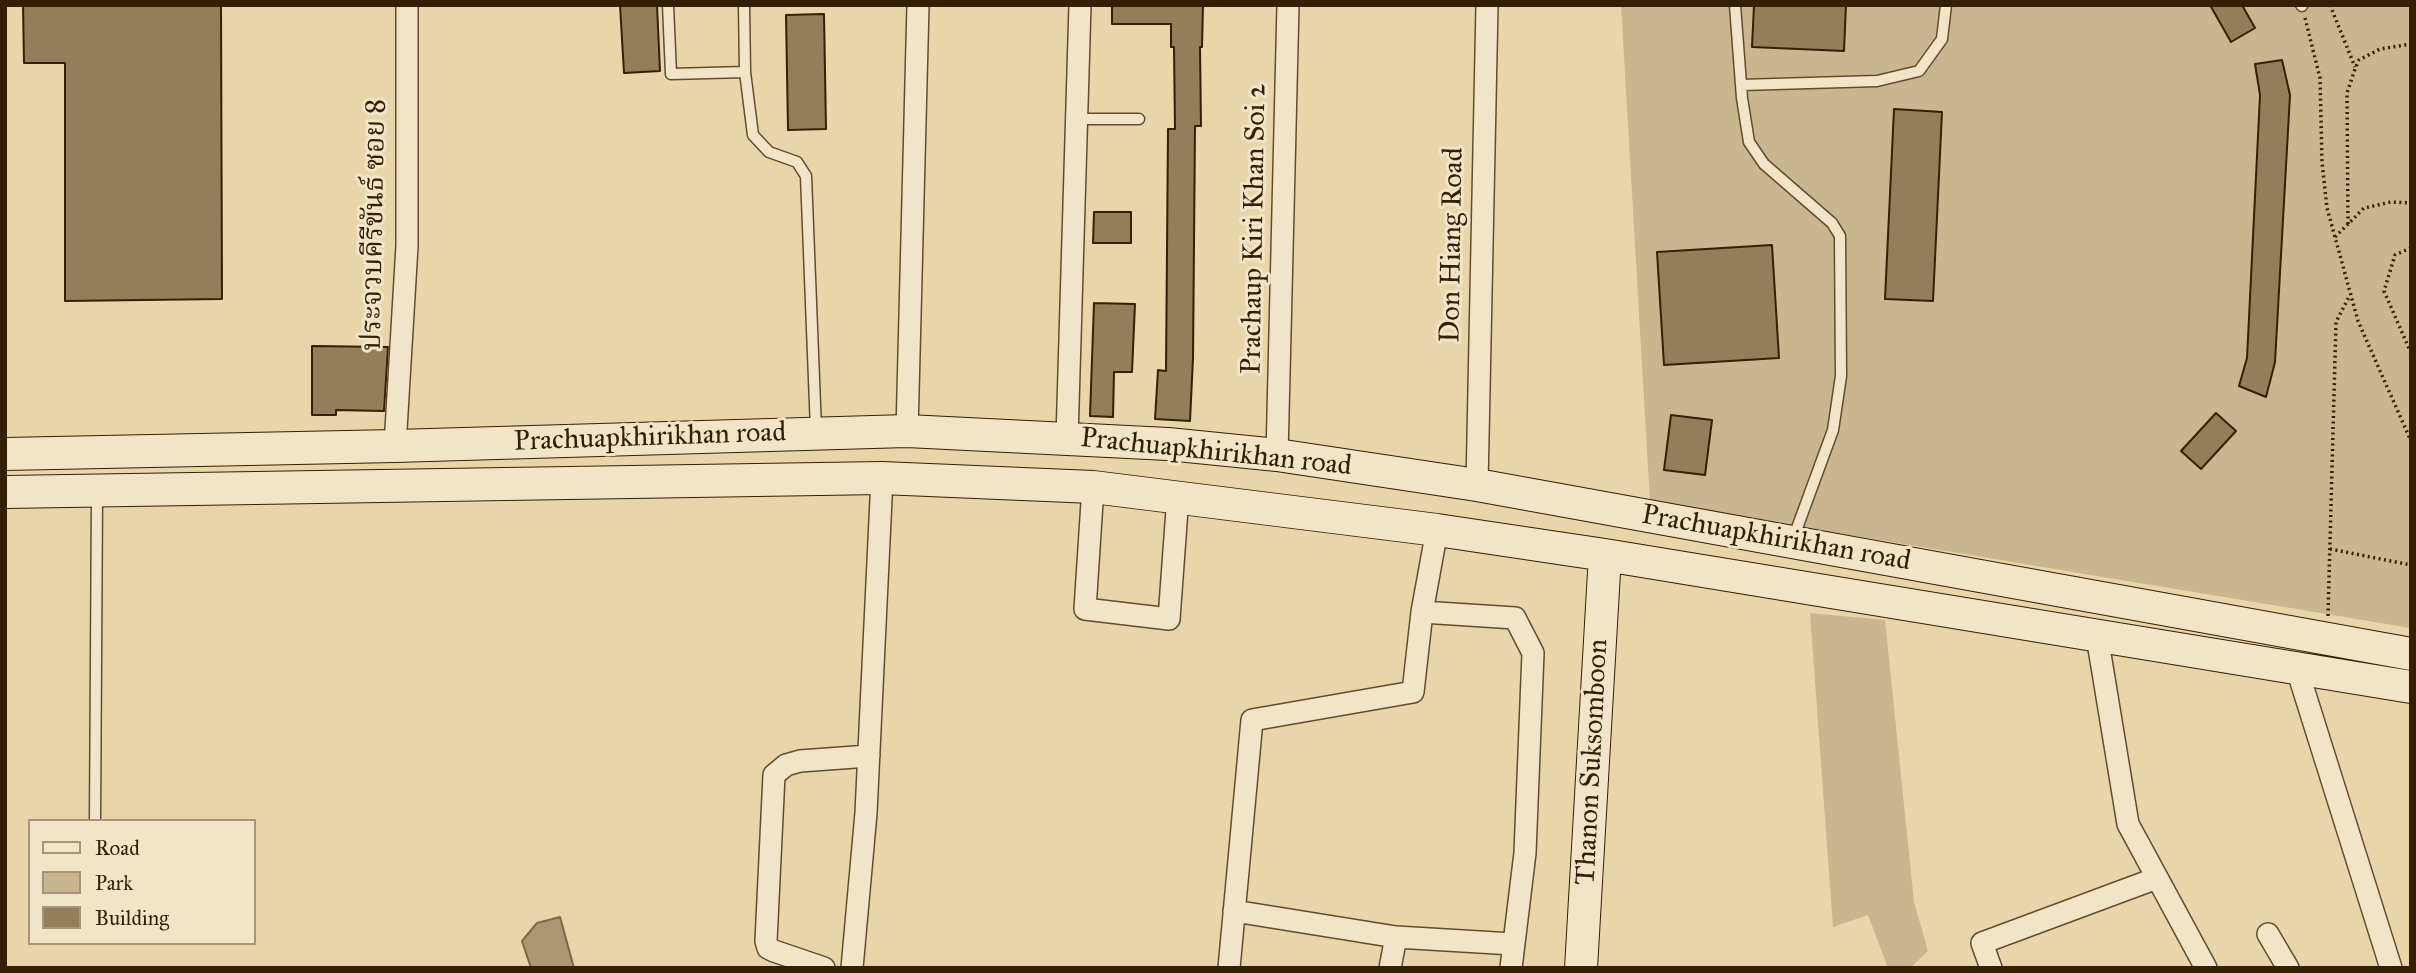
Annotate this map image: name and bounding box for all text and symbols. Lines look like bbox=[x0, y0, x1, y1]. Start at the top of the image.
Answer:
street label: Prachaup Kiri Khan Soi 2 bbox=[1236, 83, 1274, 375]
street label: ประจวบคีรีขันธ์ ซอย 8 bbox=[356, 99, 394, 351]
street label: Don Hiang Road bbox=[1434, 147, 1472, 343]
street label: Prachuapkhirikhan road bbox=[513, 416, 787, 460]
street label: Prachuapkhirikhan road bbox=[1079, 422, 1353, 484]
street label: Prachuapkhirikhan road bbox=[1639, 499, 1913, 579]
street label: Thanon Suksomboon bbox=[1570, 638, 1616, 886]
legend bbox=[28, 819, 256, 945]
text: Road bbox=[95, 835, 140, 861]
text: Park bbox=[95, 870, 133, 896]
text: Building bbox=[95, 905, 169, 931]

